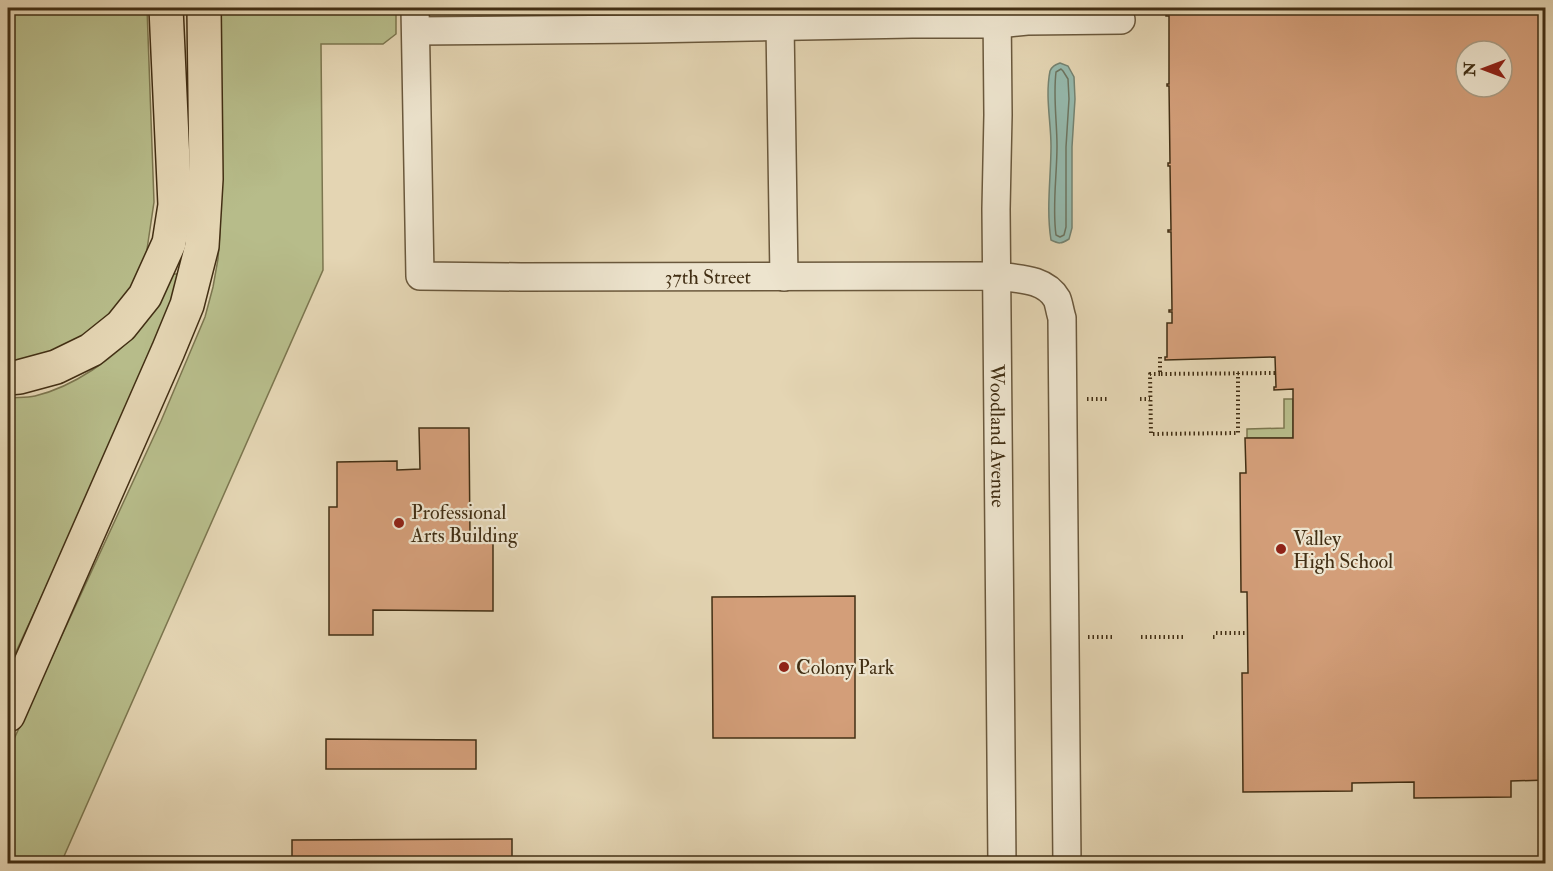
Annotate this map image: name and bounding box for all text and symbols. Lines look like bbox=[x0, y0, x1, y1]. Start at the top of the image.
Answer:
north arrow bbox=[1454, 39, 1514, 99]
text: N bbox=[1460, 61, 1480, 77]
street label: 37th Street bbox=[665, 264, 752, 289]
street label: Woodland Avenue bbox=[985, 363, 1011, 508]
place label: Professional Arts Building bbox=[410, 500, 519, 548]
marker: Professional Arts Building bbox=[392, 516, 406, 530]
place label: Valley High School bbox=[1293, 526, 1393, 574]
marker: Valley High School bbox=[1274, 542, 1288, 556]
place label: Colony Park bbox=[796, 655, 895, 680]
marker: Colony Park bbox=[777, 660, 791, 674]

